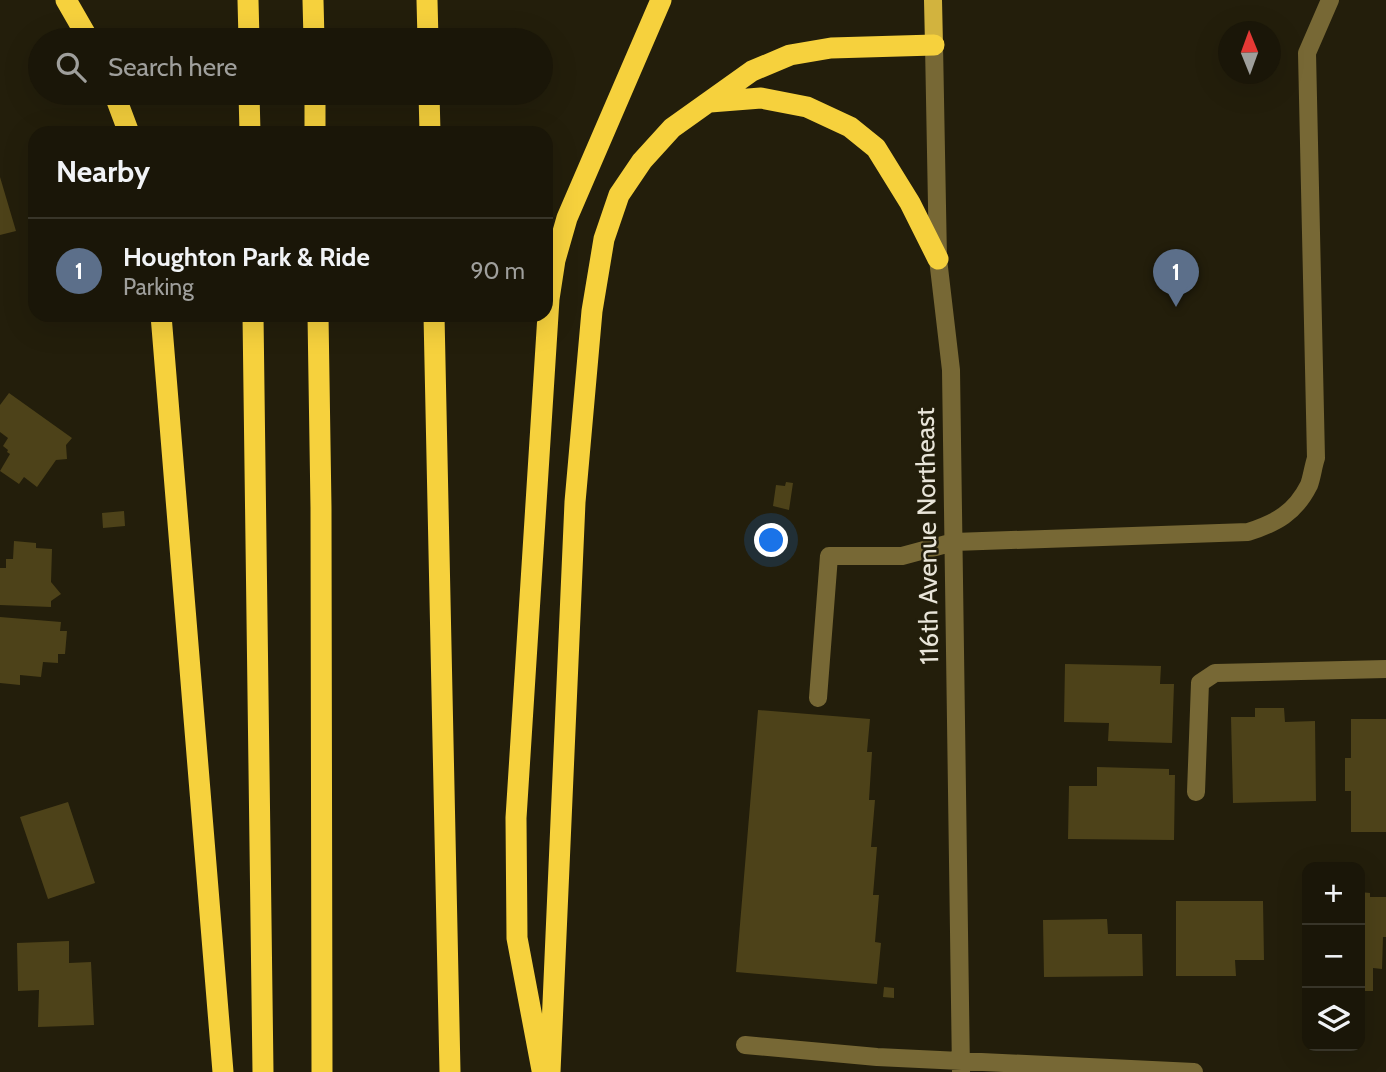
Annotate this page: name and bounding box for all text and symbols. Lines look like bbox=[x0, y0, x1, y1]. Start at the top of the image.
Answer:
north arrow bbox=[1218, 21, 1281, 84]
search box bbox=[28, 28, 553, 105]
icon: search bbox=[52, 48, 90, 86]
text: Search here bbox=[108, 51, 237, 83]
text: Nearby bbox=[56, 153, 150, 190]
text: Houghton Park & Ride bbox=[123, 241, 370, 273]
pin: 1 bbox=[1153, 249, 1199, 307]
text: 1 bbox=[75, 257, 83, 285]
text: 90 m bbox=[471, 257, 525, 285]
text: Parking bbox=[123, 273, 194, 301]
street label: 116th Avenue Northeast bbox=[909, 407, 945, 665]
your location bbox=[754, 523, 788, 557]
map controls bbox=[1302, 862, 1365, 1051]
button: + bbox=[1302, 862, 1365, 925]
button: − bbox=[1302, 925, 1365, 988]
button: layers bbox=[1302, 988, 1365, 1051]

